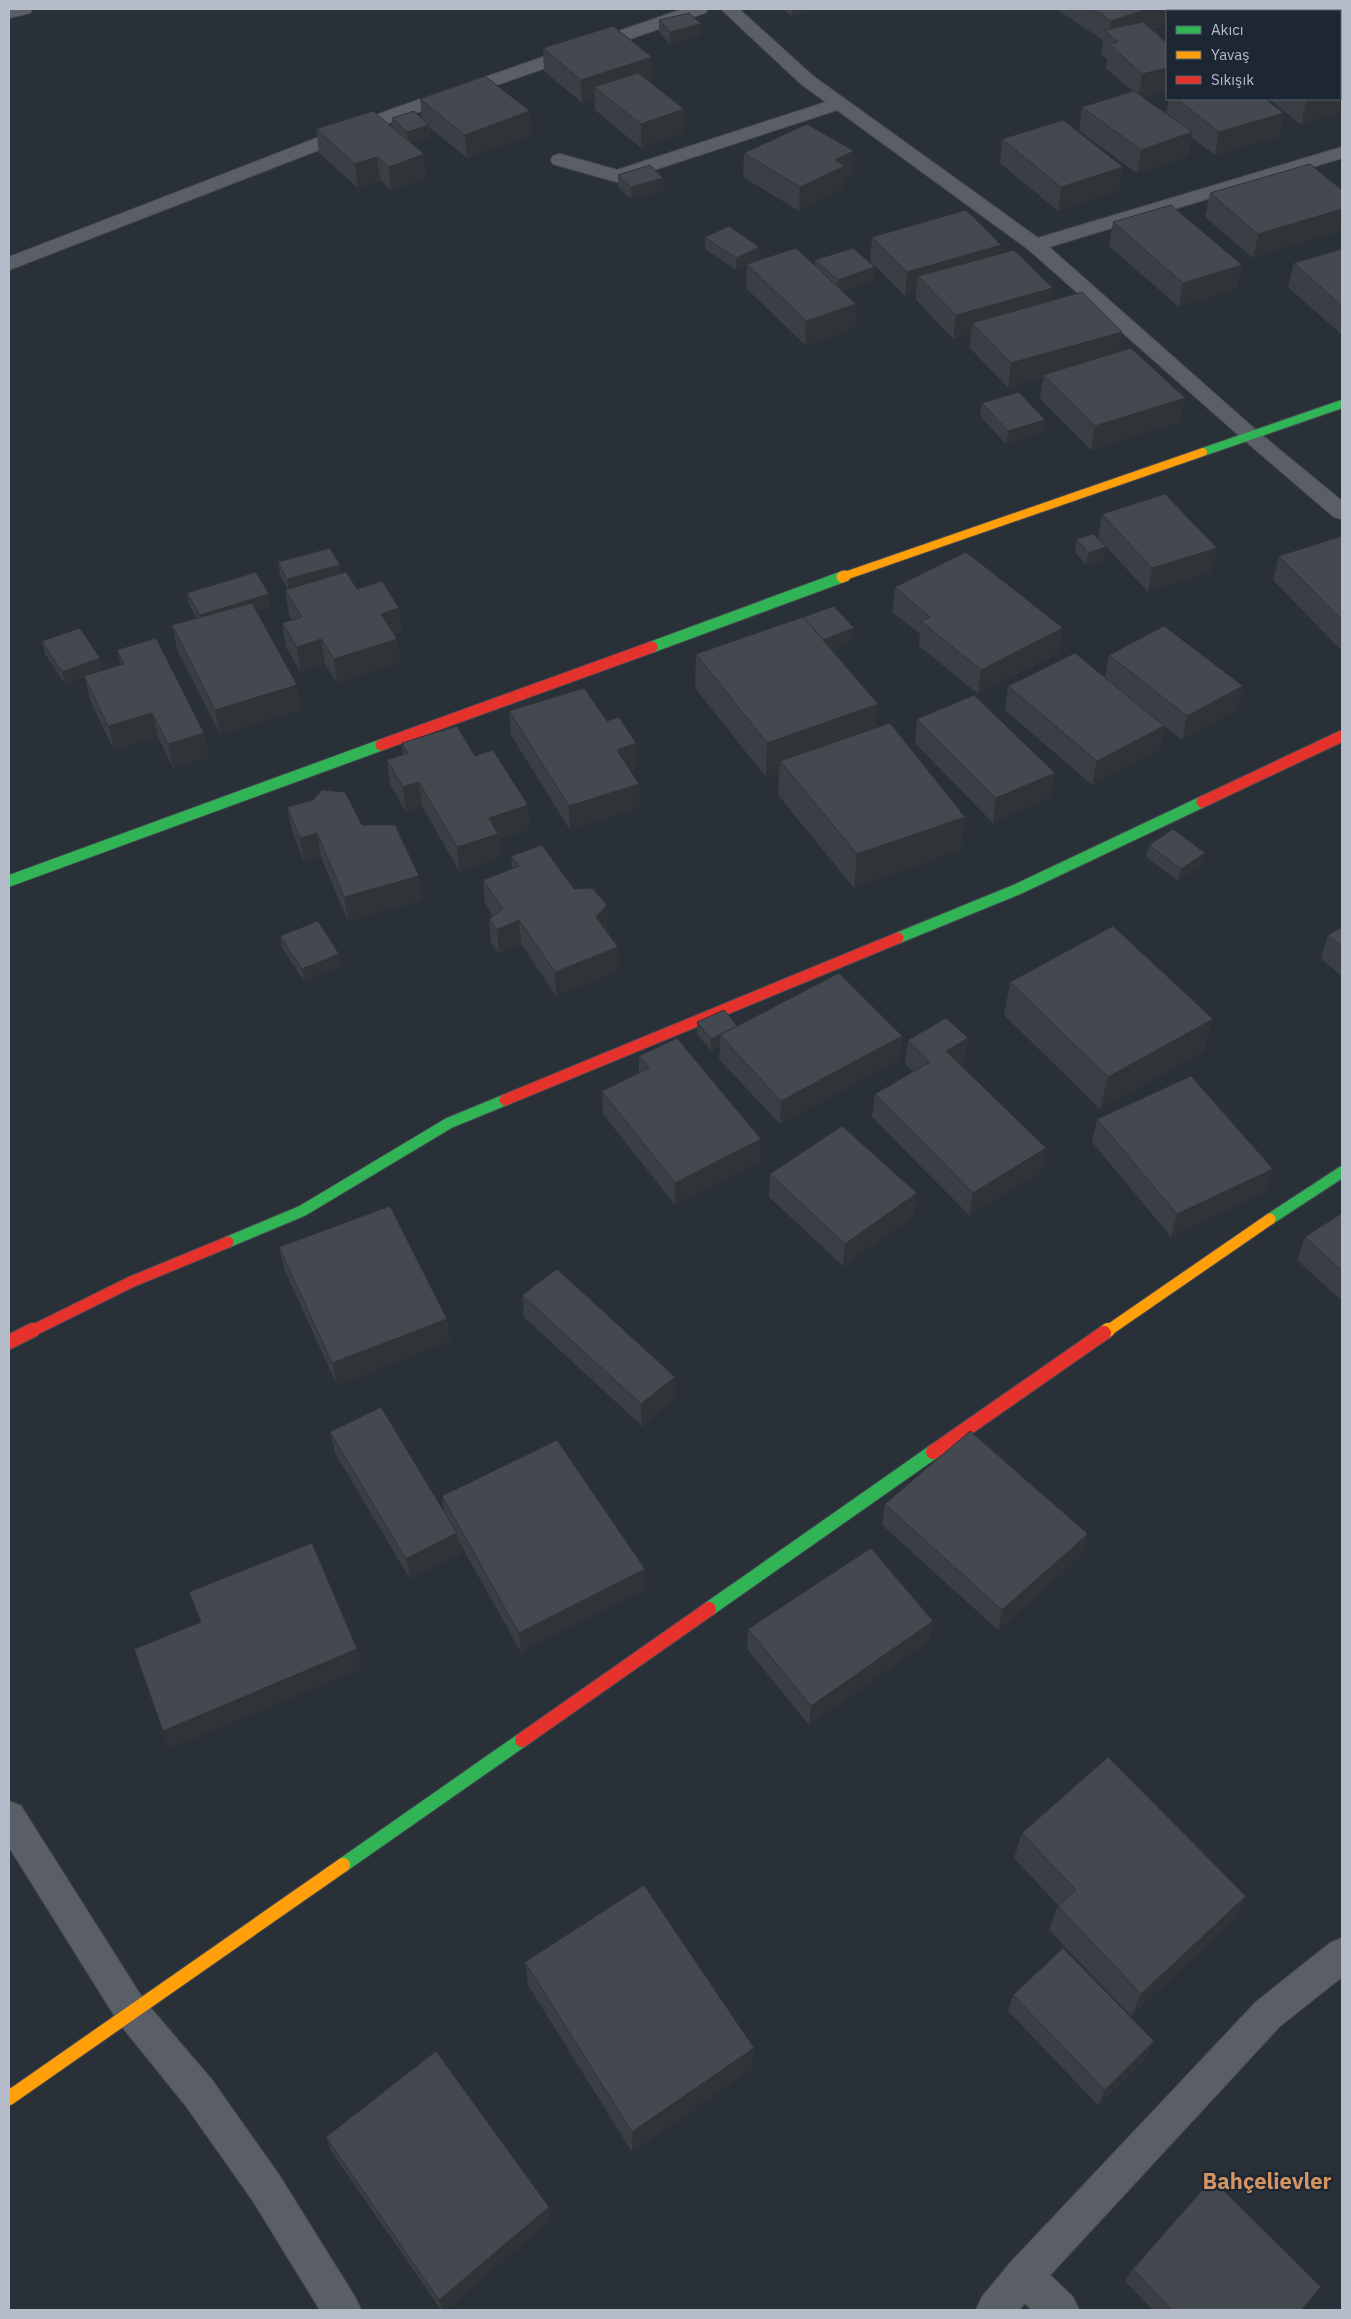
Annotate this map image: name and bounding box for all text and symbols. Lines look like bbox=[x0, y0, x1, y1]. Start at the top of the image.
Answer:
legend bbox=[1166, 10, 1341, 100]
text: Akıcı bbox=[1211, 20, 1244, 39]
text: Yavaş bbox=[1211, 45, 1250, 64]
text: Sıkışık bbox=[1211, 70, 1254, 89]
district label: Bahçelievler bbox=[1203, 2166, 1332, 2195]

